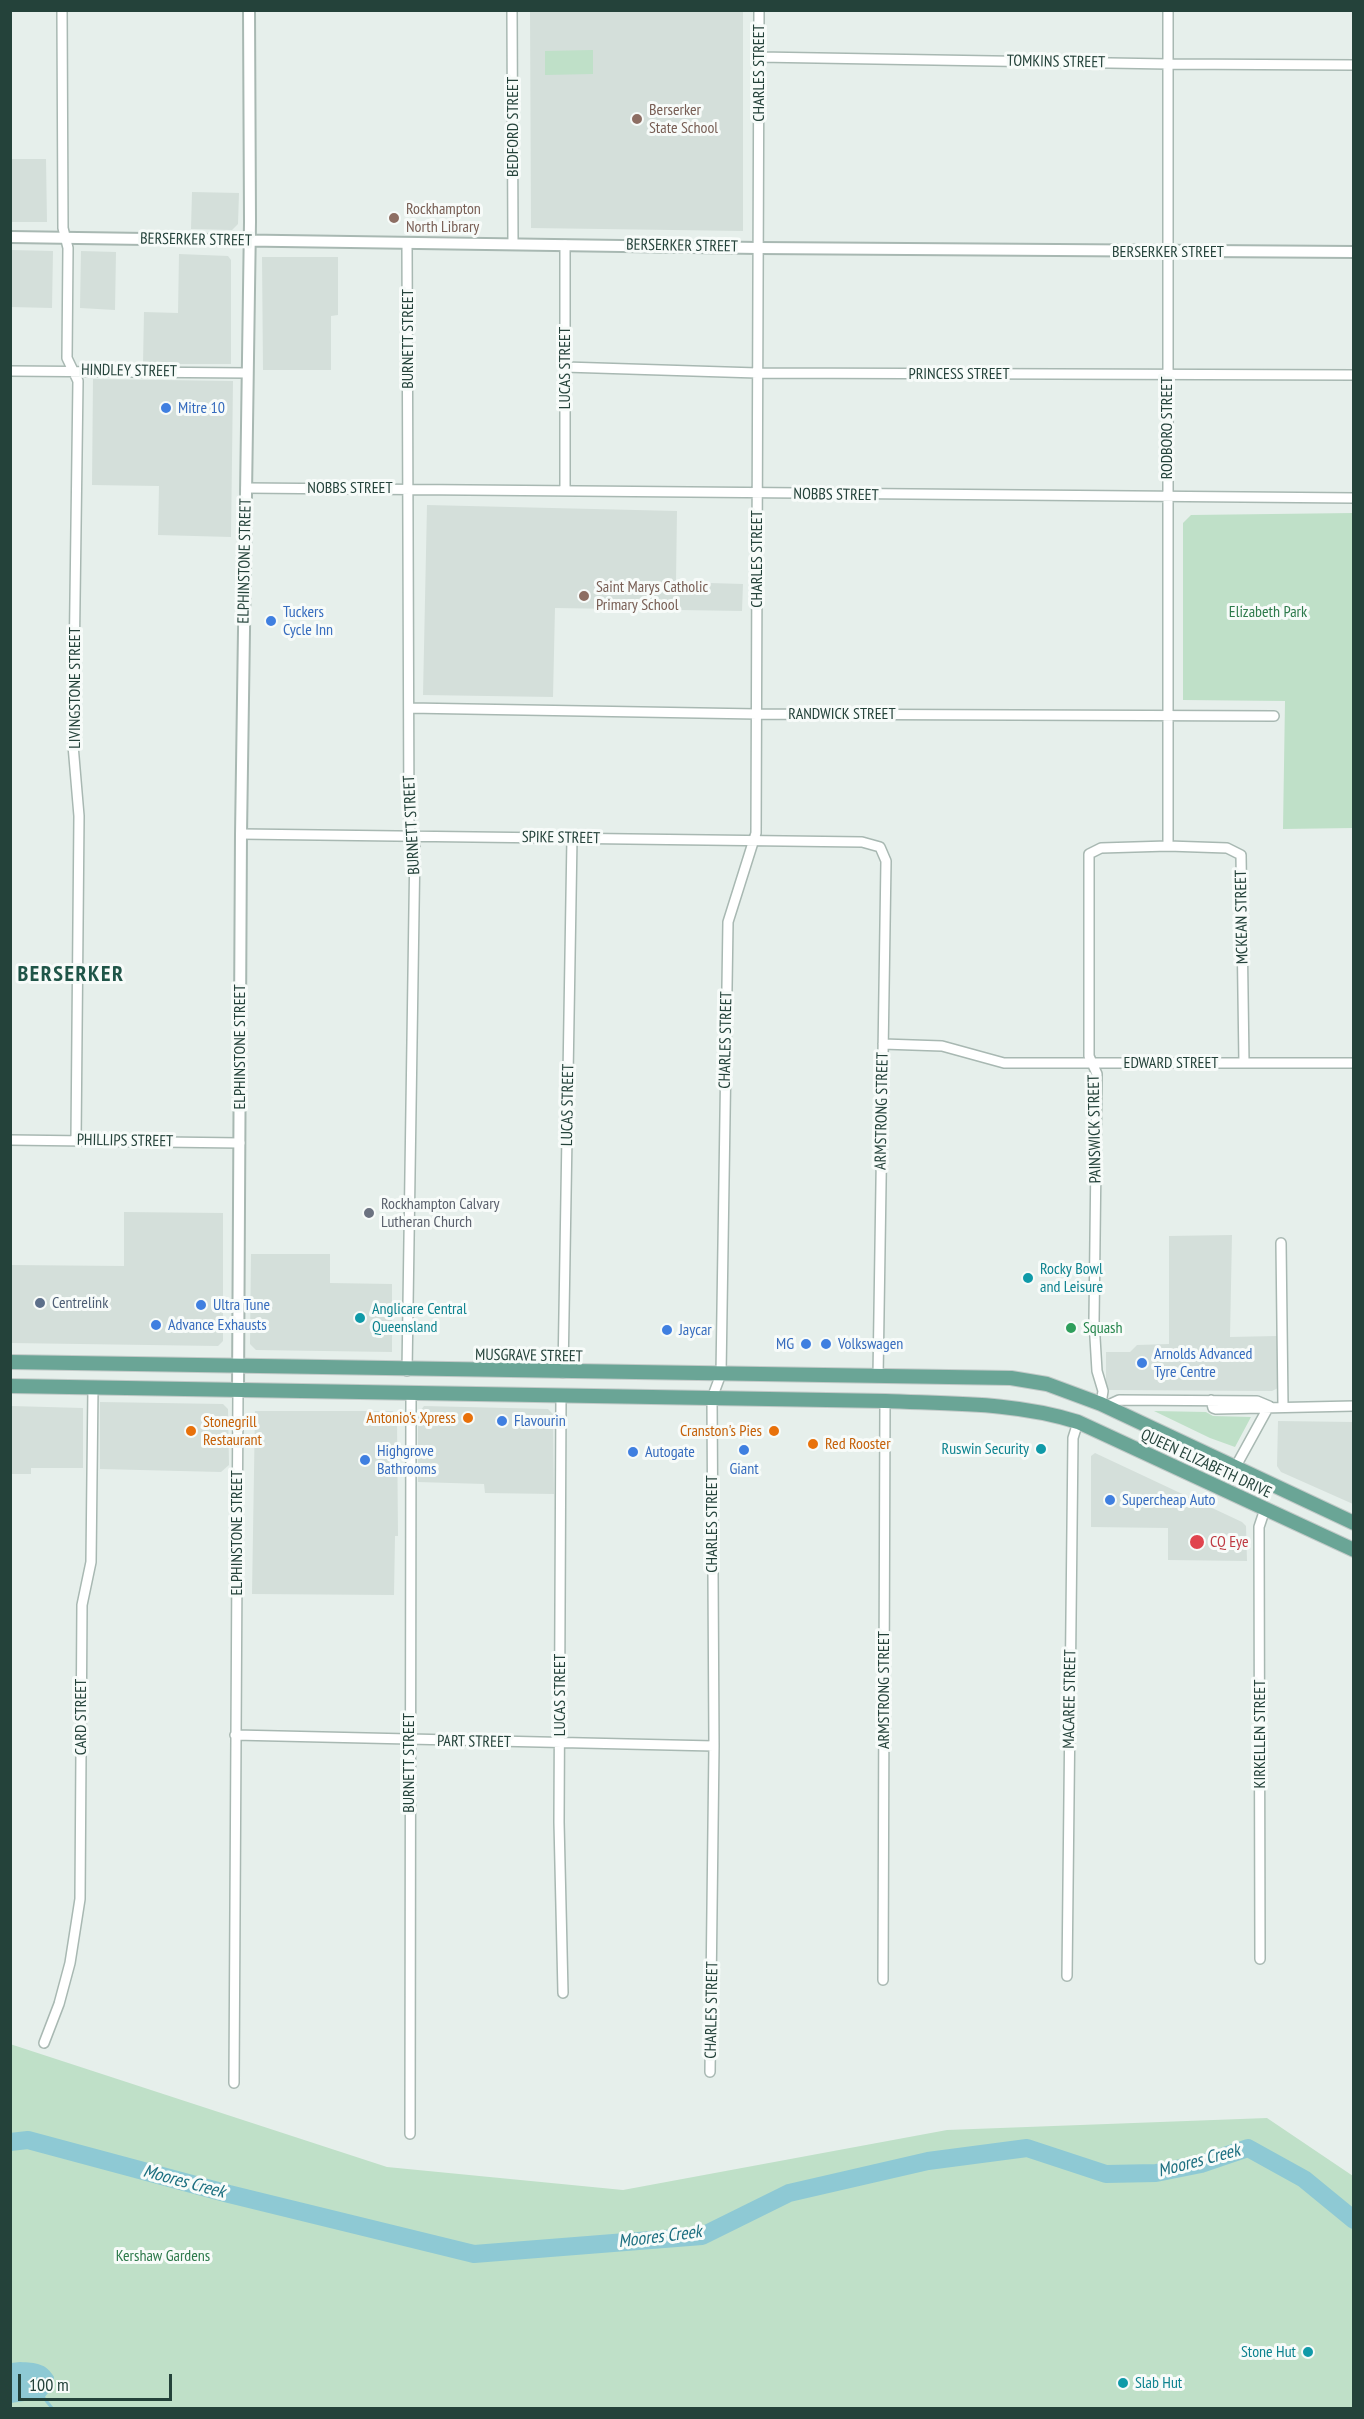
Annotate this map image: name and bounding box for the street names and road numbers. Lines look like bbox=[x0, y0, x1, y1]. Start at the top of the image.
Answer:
street label: CHARLES STREET bbox=[749, 24, 769, 122]
street label: TOMKINS STREET bbox=[1007, 52, 1105, 72]
street label: BEDFORD STREET bbox=[503, 77, 523, 177]
street label: BERSERKER STREET bbox=[140, 229, 252, 251]
street label: BERSERKER STREET bbox=[626, 235, 738, 257]
street label: BERSERKER STREET bbox=[1112, 242, 1224, 262]
street label: BURNETT STREET bbox=[398, 289, 418, 389]
street label: LUCAS STREET bbox=[555, 327, 575, 409]
street label: HINDLEY STREET bbox=[81, 361, 177, 381]
street label: PRINCESS STREET bbox=[908, 364, 1010, 384]
street label: RODBORO STREET bbox=[1157, 377, 1177, 479]
street label: NOBBS STREET bbox=[307, 478, 393, 498]
street label: NOBBS STREET bbox=[793, 485, 879, 505]
street label: ELPHINSTONE STREET bbox=[234, 498, 256, 624]
street label: CHARLES STREET bbox=[747, 510, 767, 608]
street label: LIVINGSTONE STREET bbox=[65, 627, 85, 749]
street label: RANDWICK STREET bbox=[788, 704, 896, 724]
street label: BURNETT STREET bbox=[400, 775, 424, 875]
street label: SPIKE STREET bbox=[522, 828, 600, 848]
street label: MCKEAN STREET bbox=[1232, 870, 1252, 964]
street label: ELPHINSTONE STREET bbox=[230, 984, 250, 1110]
street label: CHARLES STREET bbox=[716, 991, 736, 1089]
street label: ARMSTRONG STREET bbox=[871, 1052, 893, 1170]
street label: EDWARD STREET bbox=[1124, 1053, 1218, 1073]
street label: LUCAS STREET bbox=[558, 1064, 578, 1146]
street label: PAINSWICK STREET bbox=[1084, 1074, 1106, 1184]
street label: PHILLIPS STREET bbox=[77, 1131, 173, 1151]
street label: MUSGRAVE STREET bbox=[475, 1345, 583, 1367]
street label: QUEEN ELIZABETH DRIVE bbox=[1138, 1425, 1274, 1503]
street label: ELPHINSTONE STREET bbox=[227, 1470, 247, 1596]
street label: CHARLES STREET bbox=[702, 1475, 722, 1573]
street label: ARMSTRONG STREET bbox=[874, 1631, 894, 1749]
street label: MACAREE STREET bbox=[1060, 1649, 1080, 1749]
street label: LUCAS STREET bbox=[550, 1654, 570, 1736]
street label: CARD STREET bbox=[71, 1679, 91, 1755]
street label: KIRKELLEN STREET bbox=[1250, 1680, 1270, 1788]
street label: BURNETT STREET bbox=[399, 1713, 419, 1813]
street label: PART STREET bbox=[437, 1732, 511, 1752]
street label: CHARLES STREET bbox=[702, 1961, 722, 2059]

